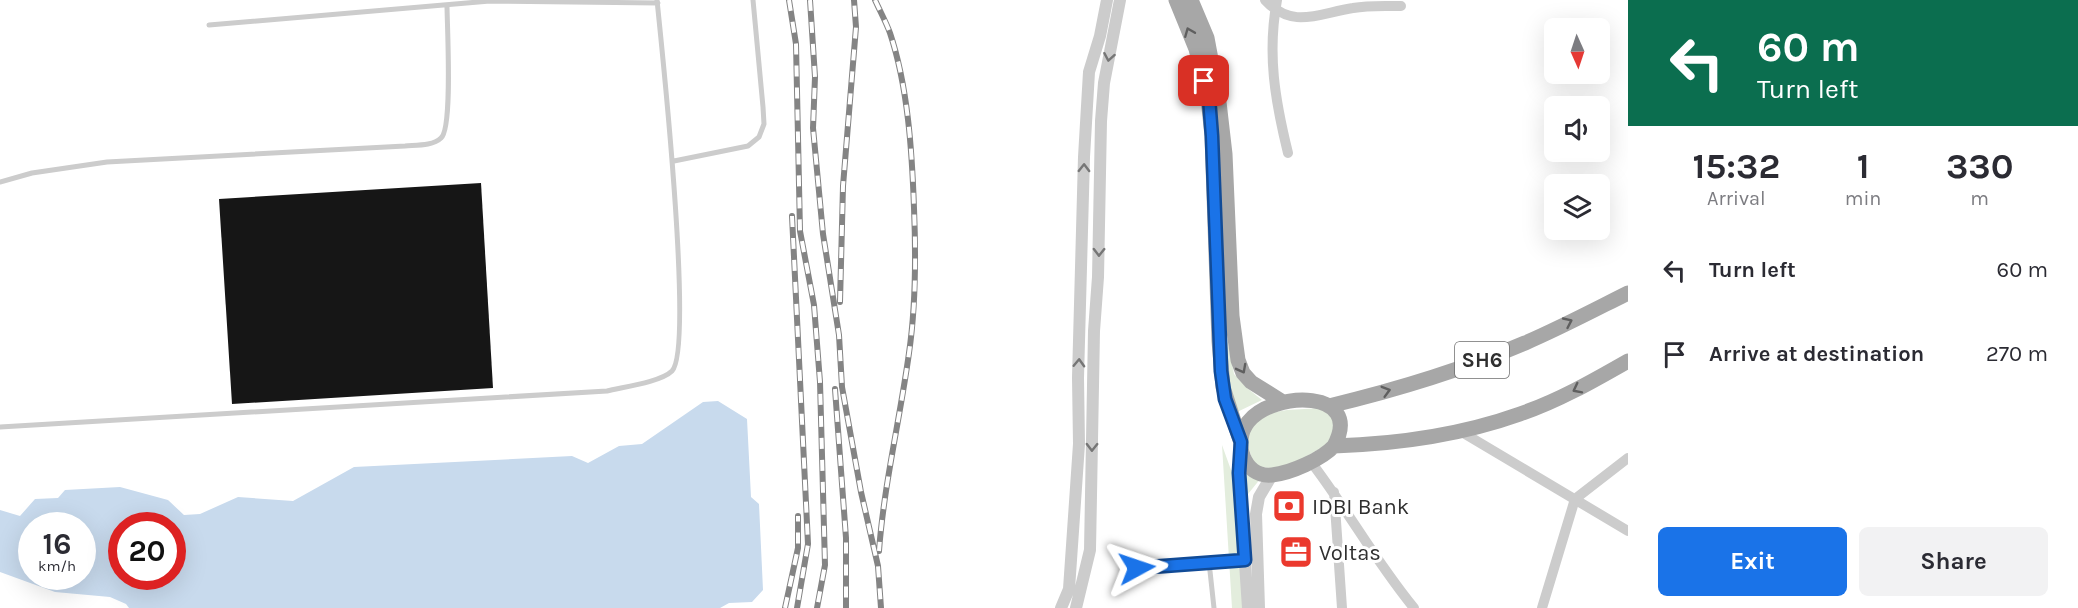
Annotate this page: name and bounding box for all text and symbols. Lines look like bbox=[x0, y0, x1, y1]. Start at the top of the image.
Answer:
north arrow bbox=[1544, 18, 1610, 84]
map controls bbox=[1544, 18, 1610, 240]
text: 60 m bbox=[1757, 22, 1860, 72]
icon: left bbox=[1658, 24, 1736, 102]
one-way arrow bbox=[1184, 28, 1196, 39]
one-way arrow bbox=[1103, 52, 1116, 62]
pin bbox=[1178, 55, 1229, 106]
icon: arrive bbox=[1187, 64, 1220, 97]
text: Turn left bbox=[1757, 73, 1858, 105]
button: sound bbox=[1544, 96, 1610, 162]
text: 15:32 bbox=[1693, 145, 1780, 187]
text: 1 bbox=[1857, 145, 1869, 187]
text: 330 bbox=[1946, 145, 2013, 187]
one-way arrow bbox=[1077, 163, 1090, 172]
button: layers bbox=[1544, 174, 1610, 240]
text: Arrival bbox=[1707, 187, 1766, 210]
text: min bbox=[1845, 187, 1881, 210]
text: m bbox=[1970, 187, 1989, 210]
one-way arrow bbox=[1092, 247, 1105, 256]
icon: left bbox=[1658, 254, 1691, 287]
text: Turn left bbox=[1709, 257, 1796, 283]
text: 60 m bbox=[1997, 257, 2048, 283]
one-way arrow bbox=[1562, 318, 1573, 330]
icon: arrive bbox=[1658, 338, 1691, 371]
text: Arrive at destination bbox=[1709, 341, 1924, 367]
text: 270 m bbox=[1986, 341, 2048, 367]
road number: SH6 bbox=[1455, 342, 1509, 378]
one-way arrow bbox=[1072, 358, 1085, 367]
one-way arrow bbox=[1235, 362, 1246, 373]
one-way arrow bbox=[1572, 382, 1583, 394]
one-way arrow bbox=[1381, 386, 1391, 399]
one-way arrow bbox=[1086, 442, 1098, 451]
bank icon: IDBI Bank bbox=[1271, 488, 1307, 524]
place label: IDBI Bank bbox=[1312, 494, 1409, 520]
speed limit sign: 20 bbox=[108, 512, 186, 590]
text: 16 bbox=[43, 526, 71, 562]
button: Exit bbox=[1658, 527, 1847, 596]
button: Share bbox=[1859, 527, 2048, 596]
office icon: Voltas bbox=[1278, 534, 1314, 570]
position arrow bbox=[1105, 536, 1169, 600]
place label: Voltas bbox=[1319, 540, 1381, 566]
text: km/h bbox=[38, 557, 76, 575]

